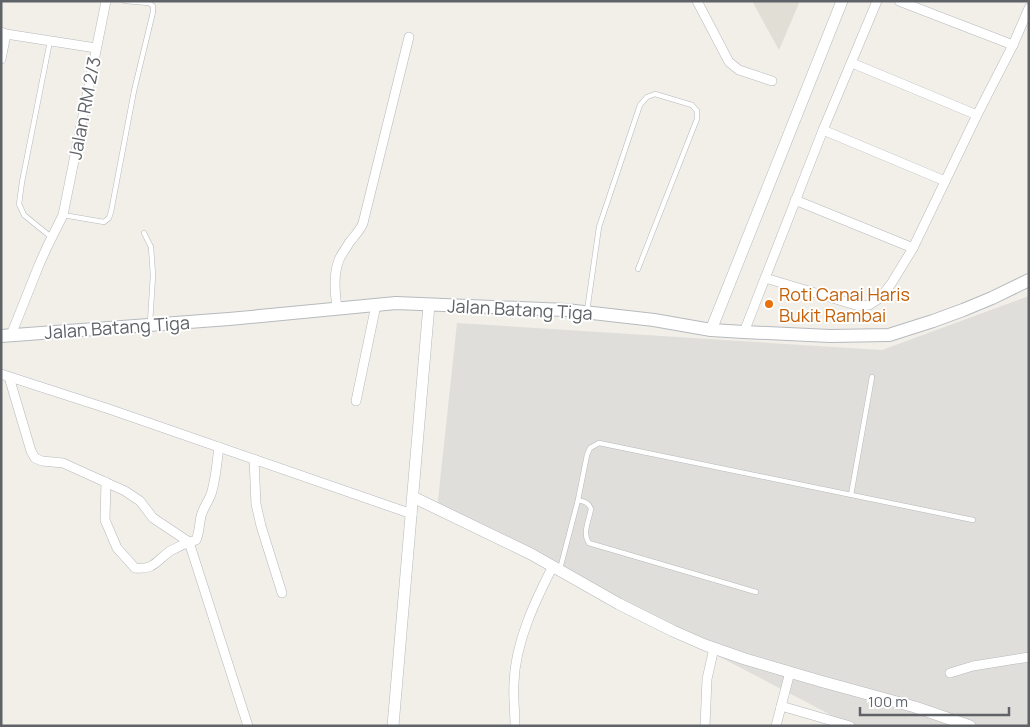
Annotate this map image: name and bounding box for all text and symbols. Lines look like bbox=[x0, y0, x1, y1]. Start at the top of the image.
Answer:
street label: Jalan RM 2/3 bbox=[62, 55, 106, 161]
place label: Roti Canai Haris Bukit Rambai bbox=[779, 282, 910, 327]
street label: Jalan Batang Tiga bbox=[447, 293, 593, 325]
marker: Roti Canai Haris Bukit Rambai bbox=[763, 298, 775, 310]
street label: Jalan Batang Tiga bbox=[44, 310, 190, 344]
scale bar bbox=[860, 684, 1009, 716]
text: 100 m bbox=[868, 691, 908, 712]

